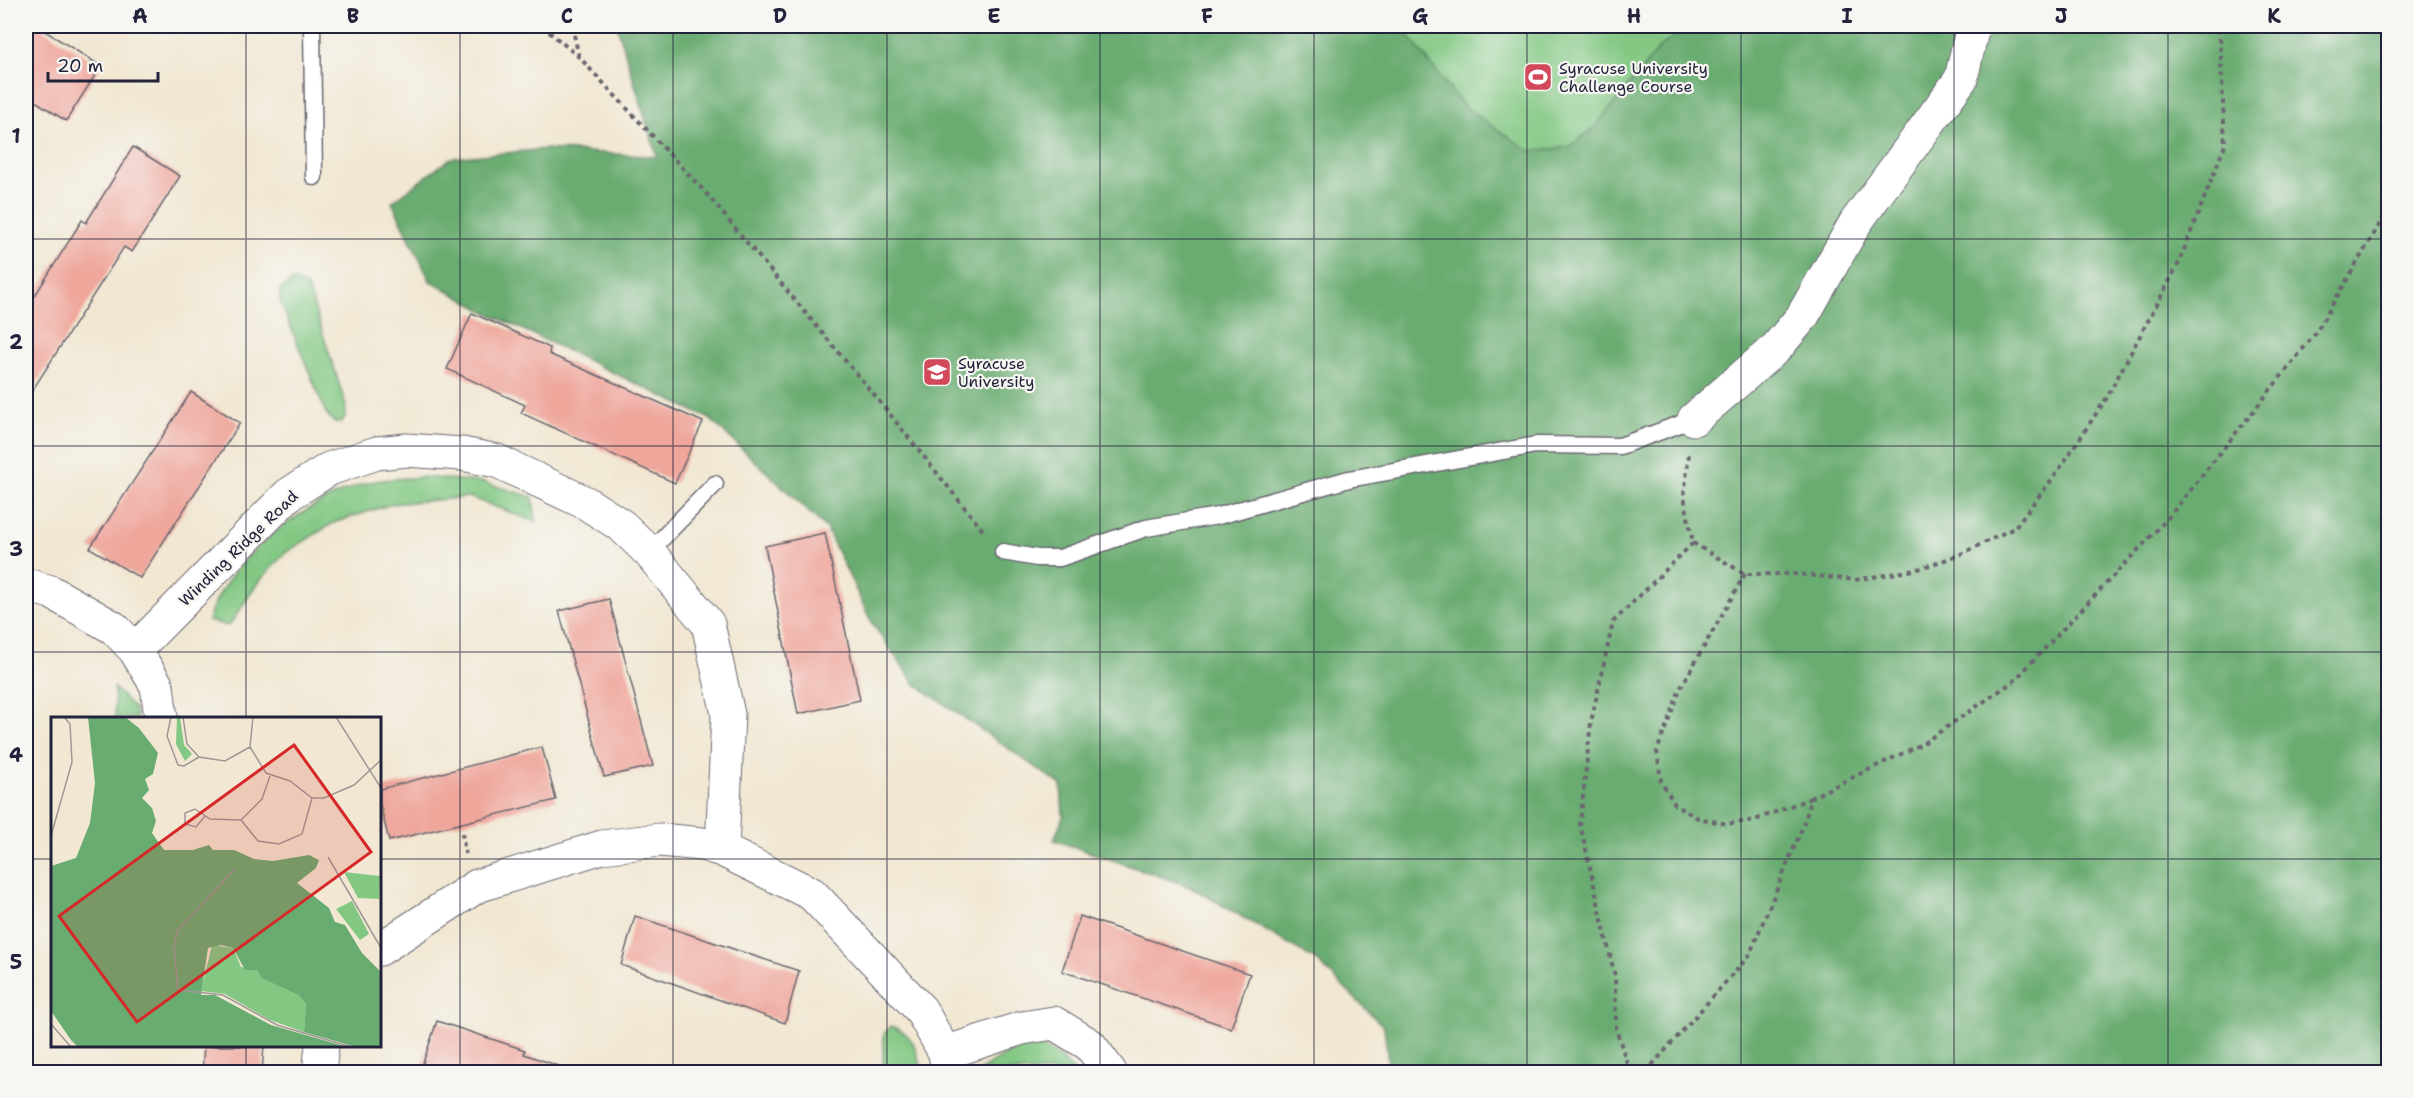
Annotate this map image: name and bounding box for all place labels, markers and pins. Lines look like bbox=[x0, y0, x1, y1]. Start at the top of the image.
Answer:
place label: Syracuse University Challenge Course bbox=[1559, 58, 1708, 97]
sports icon: Syracuse University Challenge Course bbox=[1522, 61, 1554, 93]
place label: Syracuse University bbox=[958, 353, 1034, 392]
school or university icon: Syracuse University bbox=[921, 356, 953, 388]

